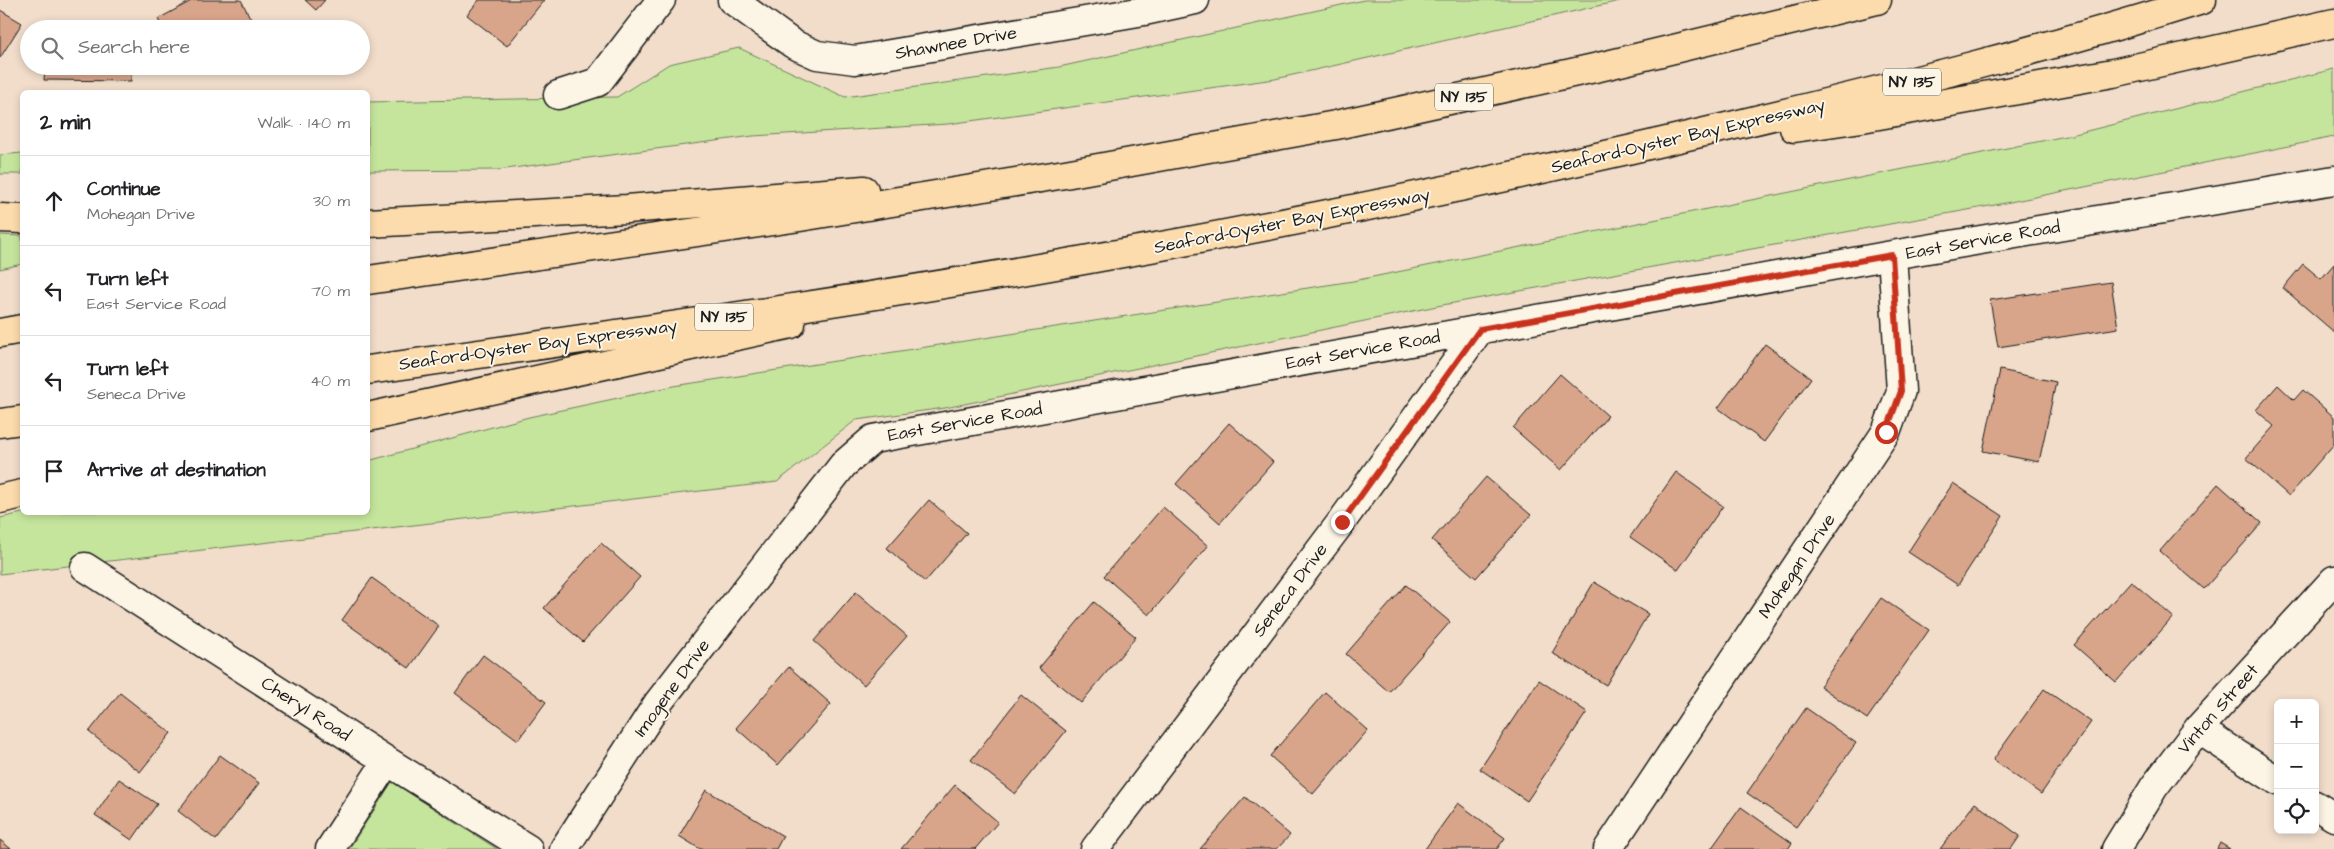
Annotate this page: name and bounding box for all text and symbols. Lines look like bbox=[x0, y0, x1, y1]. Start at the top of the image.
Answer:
search box bbox=[20, 20, 370, 75]
street label: Shawnee Drive bbox=[893, 20, 1019, 66]
icon: search bbox=[38, 34, 66, 62]
text: Search here bbox=[78, 34, 190, 61]
road number: NY 135 bbox=[1883, 68, 1941, 95]
road number: NY 135 bbox=[1435, 84, 1493, 110]
street label: Seaford-Oyster Bay Expressway bbox=[1548, 92, 1828, 181]
text: 2 min bbox=[40, 108, 90, 137]
text: Walk · 140 m bbox=[258, 112, 350, 134]
text: Continue bbox=[87, 176, 161, 203]
street label: Seaford-Oyster Bay Expressway bbox=[1152, 182, 1432, 261]
icon: ahead bbox=[40, 187, 68, 215]
text: 30 m bbox=[313, 190, 350, 212]
text: Mohegan Drive bbox=[87, 203, 195, 225]
street label: East Service Road bbox=[1904, 214, 2062, 266]
text: Turn left bbox=[87, 266, 168, 293]
icon: left bbox=[40, 277, 68, 305]
text: 70 m bbox=[311, 280, 350, 302]
text: East Service Road bbox=[87, 293, 226, 315]
road number: NY 135 bbox=[695, 304, 753, 330]
street label: Seaford-Oyster Bay Expressway bbox=[397, 313, 679, 378]
street label: East Service Road bbox=[1284, 324, 1442, 376]
text: Turn left bbox=[87, 356, 168, 383]
icon: left bbox=[40, 367, 68, 395]
text: 40 m bbox=[310, 370, 350, 392]
text: Seneca Drive bbox=[87, 383, 186, 405]
street label: East Service Road bbox=[886, 396, 1044, 448]
route start bbox=[1875, 421, 1898, 444]
icon: arrive bbox=[40, 457, 68, 485]
text: Arrive at destination bbox=[87, 457, 266, 484]
street label: Mohegan Drive bbox=[1753, 508, 1842, 624]
route end bbox=[1331, 511, 1354, 534]
street label: Seneca Drive bbox=[1247, 538, 1334, 642]
street label: Imogene Drive bbox=[628, 634, 717, 743]
street label: Vinton Street bbox=[2172, 658, 2265, 760]
street label: Cheryl Road bbox=[256, 671, 356, 748]
map controls bbox=[2274, 699, 2319, 834]
button: + bbox=[2274, 699, 2319, 744]
button: − bbox=[2274, 744, 2319, 789]
button: locate bbox=[2274, 789, 2319, 834]

